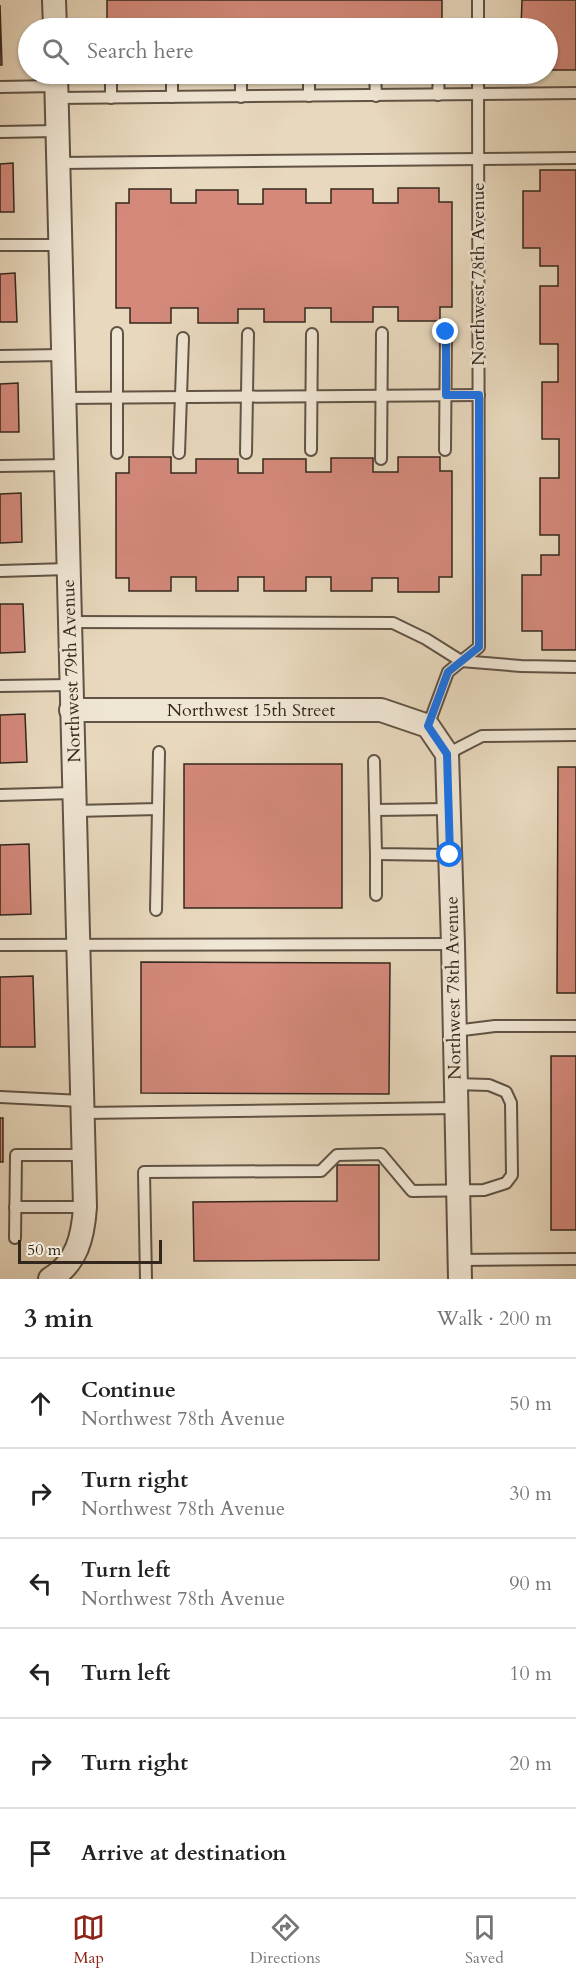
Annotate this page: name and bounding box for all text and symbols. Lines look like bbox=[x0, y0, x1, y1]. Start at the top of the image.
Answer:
search box bbox=[18, 18, 558, 84]
icon: search bbox=[39, 35, 72, 68]
text: Search here bbox=[87, 36, 194, 66]
street label: Northwest 78th Avenue bbox=[466, 182, 491, 366]
route end bbox=[432, 318, 458, 344]
street label: Northwest 79th Avenue bbox=[56, 579, 87, 763]
street label: Northwest 15th Street bbox=[167, 698, 336, 723]
route start bbox=[436, 841, 462, 867]
street label: Northwest 78th Avenue bbox=[439, 896, 468, 1080]
scale bar bbox=[18, 1237, 162, 1264]
text: 50 m bbox=[27, 1239, 61, 1261]
text: 3 min bbox=[24, 1301, 93, 1336]
text: Walk · 200 m bbox=[437, 1305, 552, 1332]
text: Continue bbox=[81, 1375, 176, 1405]
icon: ahead bbox=[24, 1387, 57, 1420]
text: 50 m bbox=[509, 1390, 552, 1417]
text: Northwest 78th Avenue bbox=[81, 1405, 285, 1432]
text: Turn right bbox=[81, 1465, 188, 1495]
icon: right bbox=[24, 1477, 57, 1510]
text: 30 m bbox=[509, 1480, 552, 1507]
text: Northwest 78th Avenue bbox=[81, 1495, 285, 1522]
text: Turn left bbox=[81, 1555, 170, 1585]
icon: left bbox=[24, 1567, 57, 1600]
text: 90 m bbox=[509, 1570, 552, 1597]
text: Northwest 78th Avenue bbox=[81, 1585, 285, 1612]
icon: left bbox=[24, 1657, 57, 1690]
text: Turn left bbox=[81, 1658, 170, 1688]
text: 10 m bbox=[509, 1660, 552, 1687]
icon: right bbox=[24, 1747, 57, 1780]
text: Turn right bbox=[81, 1748, 188, 1778]
text: 20 m bbox=[509, 1750, 552, 1777]
icon: arrive bbox=[24, 1837, 57, 1870]
text: Arrive at destination bbox=[81, 1838, 286, 1868]
tab: Map bbox=[72, 1911, 105, 1969]
tab: Directions bbox=[250, 1911, 320, 1969]
tab: Saved bbox=[465, 1911, 504, 1969]

